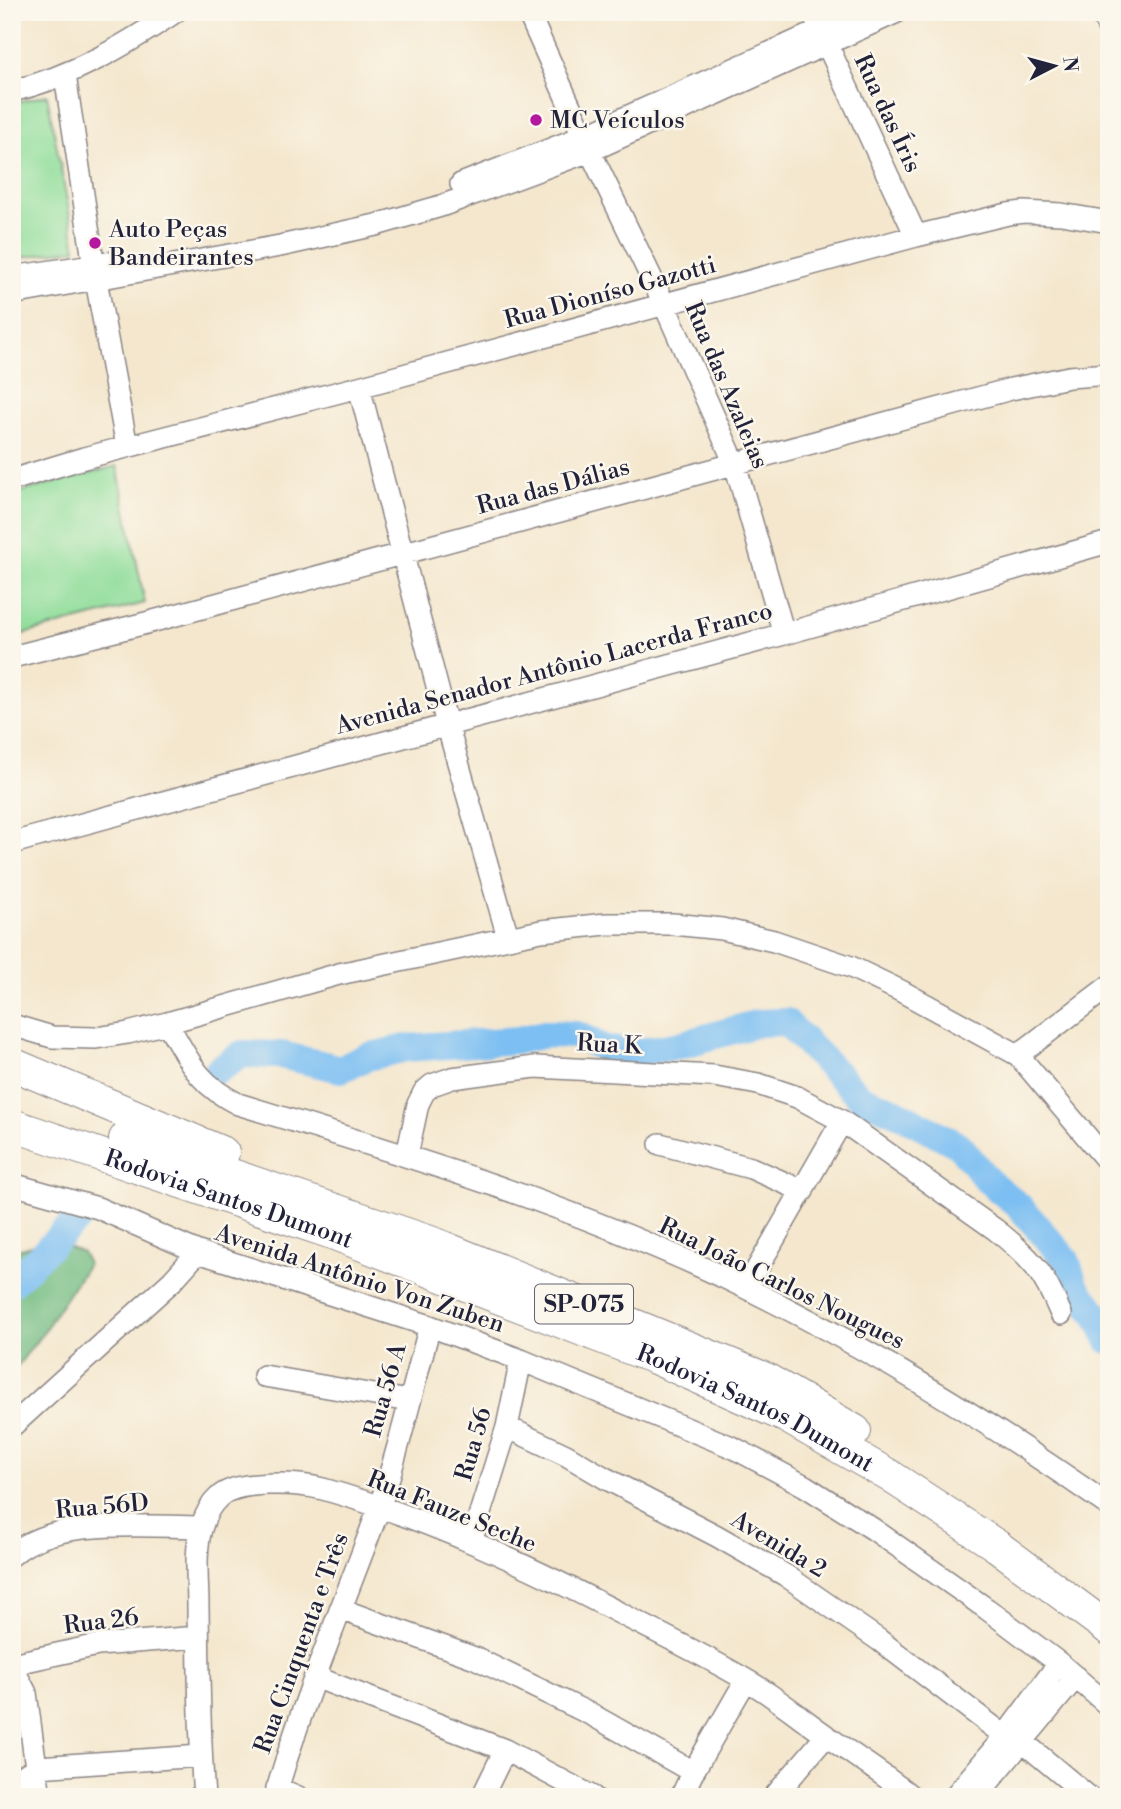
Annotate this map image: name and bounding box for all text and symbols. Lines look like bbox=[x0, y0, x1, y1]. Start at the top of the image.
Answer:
north arrow bbox=[1020, 32, 1090, 102]
street label: Rua das Íris bbox=[847, 49, 928, 177]
text: N bbox=[1057, 56, 1083, 73]
place label: MC Veículos bbox=[550, 106, 685, 136]
marker: MC Veículos bbox=[528, 112, 544, 128]
place label: Auto Peças Bandeirantes bbox=[108, 215, 254, 273]
marker: Auto Peças Bandeirantes bbox=[87, 235, 103, 251]
street label: Rua Dioníso Gazotti bbox=[501, 250, 720, 336]
street label: Rua das Azaleias bbox=[677, 297, 775, 473]
street label: Rua das Dálias bbox=[474, 452, 633, 522]
street label: Avenida Senador Antônio Lacerda Franco bbox=[332, 596, 776, 742]
street label: Rua K bbox=[576, 1028, 644, 1062]
street label: Rodovia Santos Dumont bbox=[100, 1143, 358, 1256]
street label: Rua João Carlos Nougues bbox=[654, 1211, 909, 1357]
street label: Avenida Antônio Von Zuben bbox=[210, 1218, 508, 1340]
road number: SP-075 bbox=[535, 1284, 633, 1324]
street label: Rodovia Santos Dumont bbox=[632, 1338, 879, 1480]
street label: Rua 56 A bbox=[358, 1339, 414, 1441]
street label: Rua 56 bbox=[449, 1404, 499, 1485]
street label: Rua Fauze Seche bbox=[362, 1464, 541, 1560]
street label: Rua 56D bbox=[54, 1488, 150, 1526]
street label: Avenida 2 bbox=[725, 1504, 831, 1585]
street label: Rua Cinquenta e Três bbox=[248, 1529, 356, 1758]
street label: Rua 26 bbox=[62, 1602, 140, 1641]

